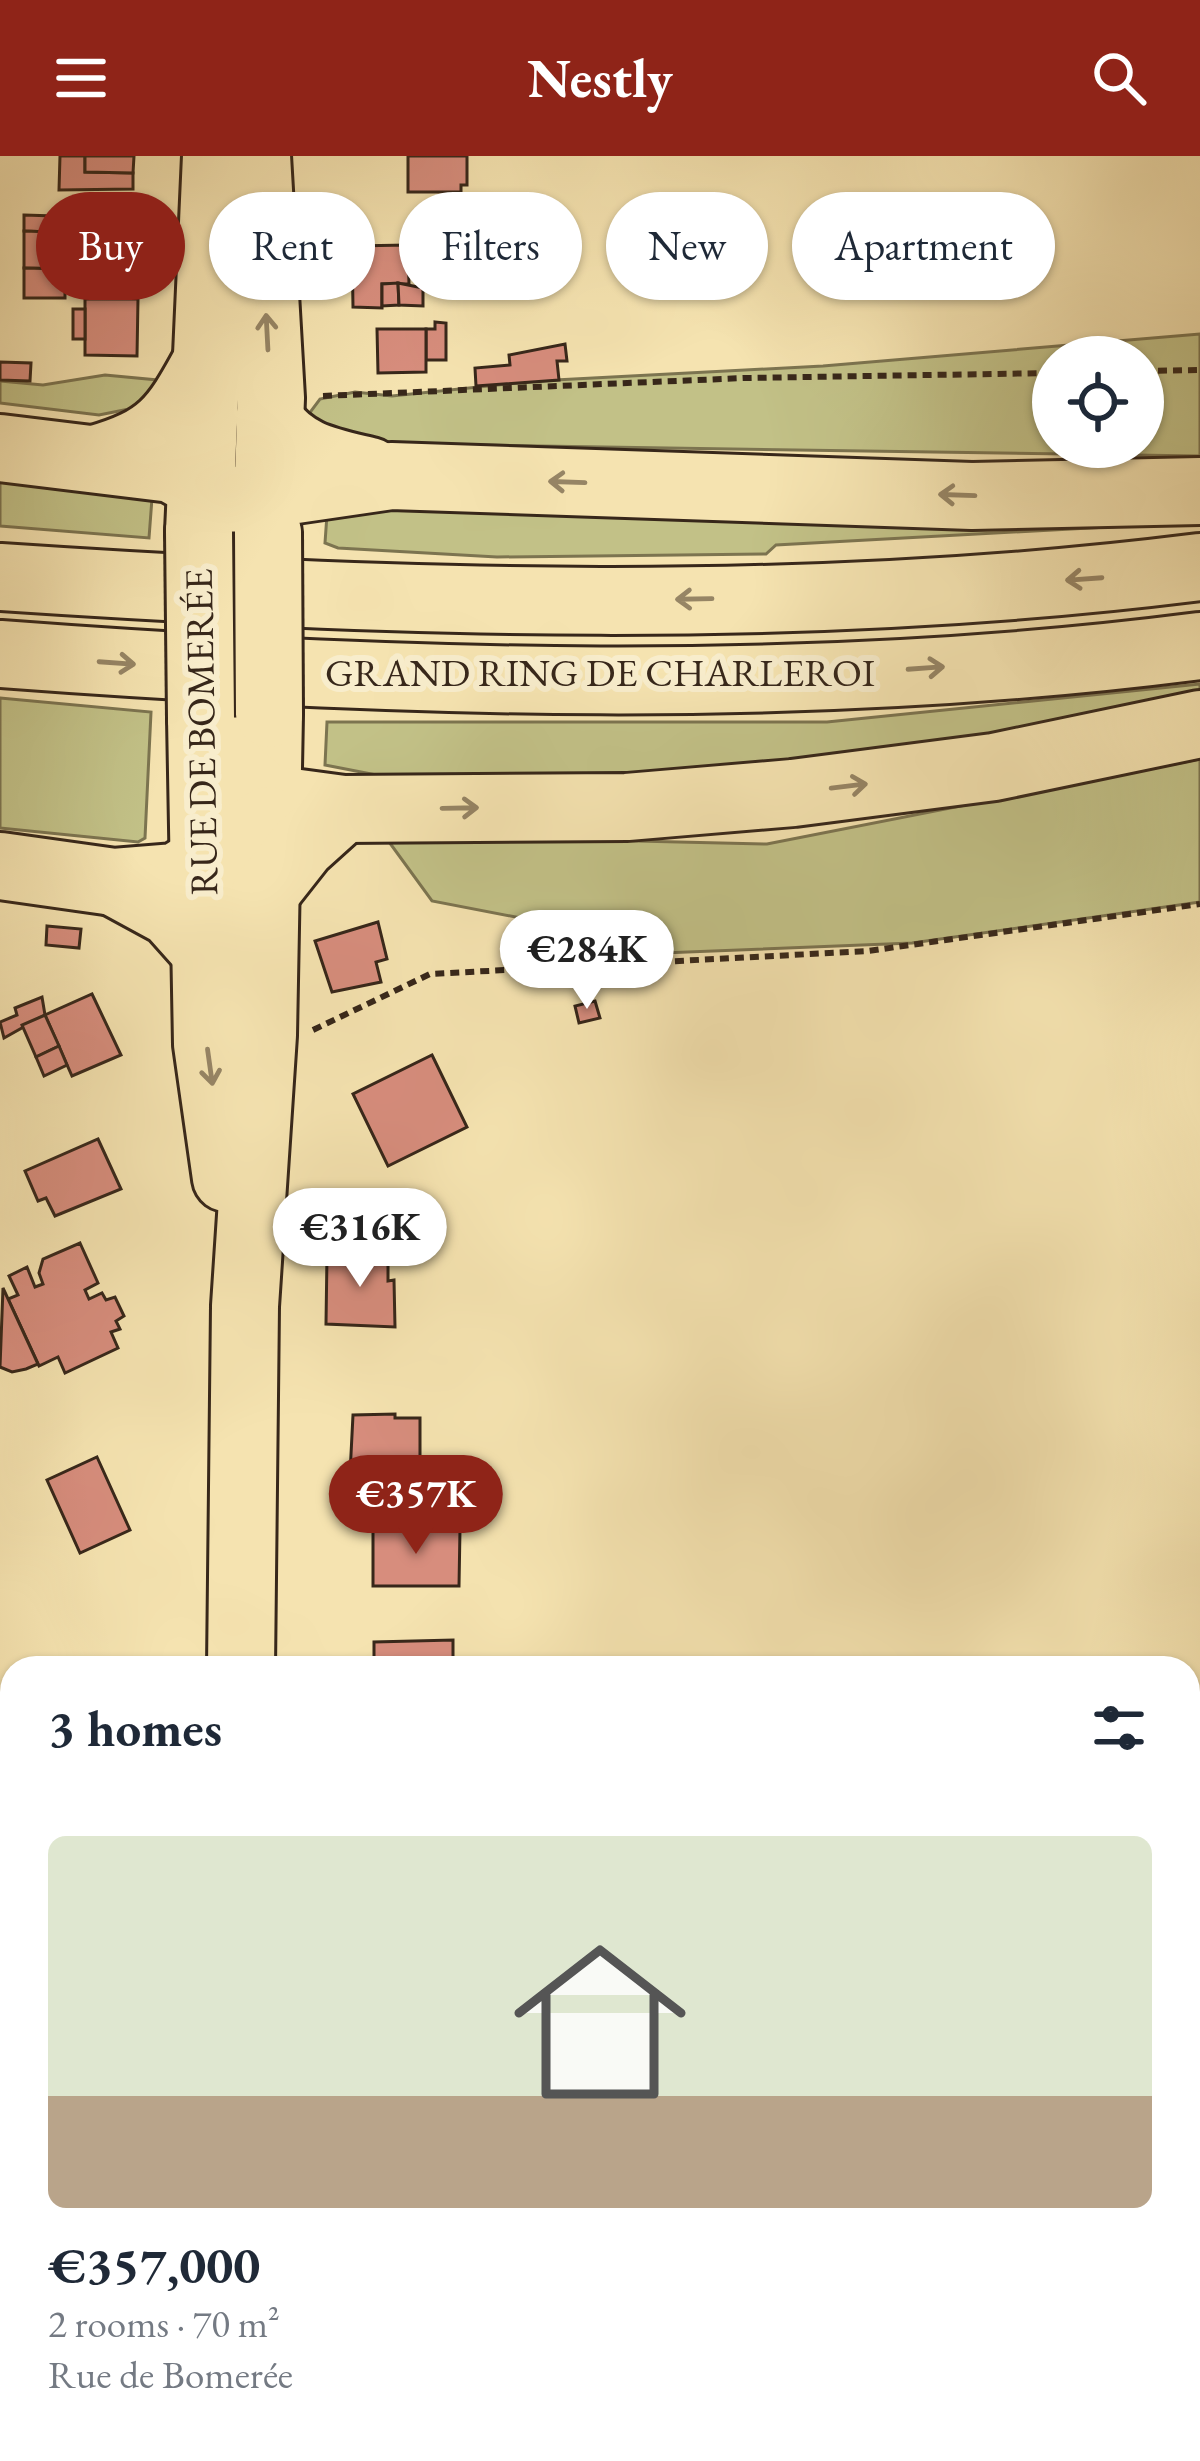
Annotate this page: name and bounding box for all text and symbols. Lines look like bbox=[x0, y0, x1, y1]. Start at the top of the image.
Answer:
text: Nestly bbox=[527, 43, 673, 113]
icon: menu bbox=[48, 45, 114, 111]
icon: search bbox=[1086, 45, 1152, 111]
chip: Buy bbox=[36, 192, 185, 300]
chip: Rent bbox=[209, 192, 375, 300]
chip: Filters bbox=[399, 192, 582, 300]
chip: New bbox=[606, 192, 768, 300]
chip: Apartment bbox=[792, 192, 1055, 300]
one-way arrow bbox=[255, 313, 278, 352]
map controls bbox=[1032, 336, 1164, 468]
button: locate bbox=[1032, 336, 1164, 468]
one-way arrow bbox=[548, 470, 587, 493]
one-way arrow bbox=[938, 483, 977, 506]
street label: RUE DE BOMERÉE bbox=[173, 568, 229, 896]
one-way arrow bbox=[1065, 568, 1104, 591]
one-way arrow bbox=[675, 587, 714, 610]
street label: GRAND RING DE CHARLEROI bbox=[325, 647, 875, 698]
one-way arrow bbox=[97, 652, 136, 675]
one-way arrow bbox=[906, 656, 945, 679]
one-way arrow bbox=[829, 774, 868, 797]
one-way arrow bbox=[440, 797, 479, 820]
pin: €284K bbox=[503, 910, 671, 1012]
text: €284K bbox=[527, 923, 647, 974]
one-way arrow bbox=[199, 1046, 222, 1085]
pin: €316K bbox=[276, 1188, 444, 1290]
text: €316K bbox=[300, 1201, 420, 1252]
pin: €357K bbox=[332, 1455, 500, 1557]
text: €357K bbox=[356, 1468, 476, 1519]
text: 3 homes bbox=[48, 1695, 222, 1761]
icon: filters bbox=[1086, 1695, 1152, 1761]
icon: home bbox=[492, 1914, 708, 2130]
text: €357,000 bbox=[48, 2232, 260, 2298]
text: 2 rooms · 70 m² bbox=[48, 2298, 280, 2349]
text: Rue de Bomerée bbox=[48, 2349, 293, 2400]

